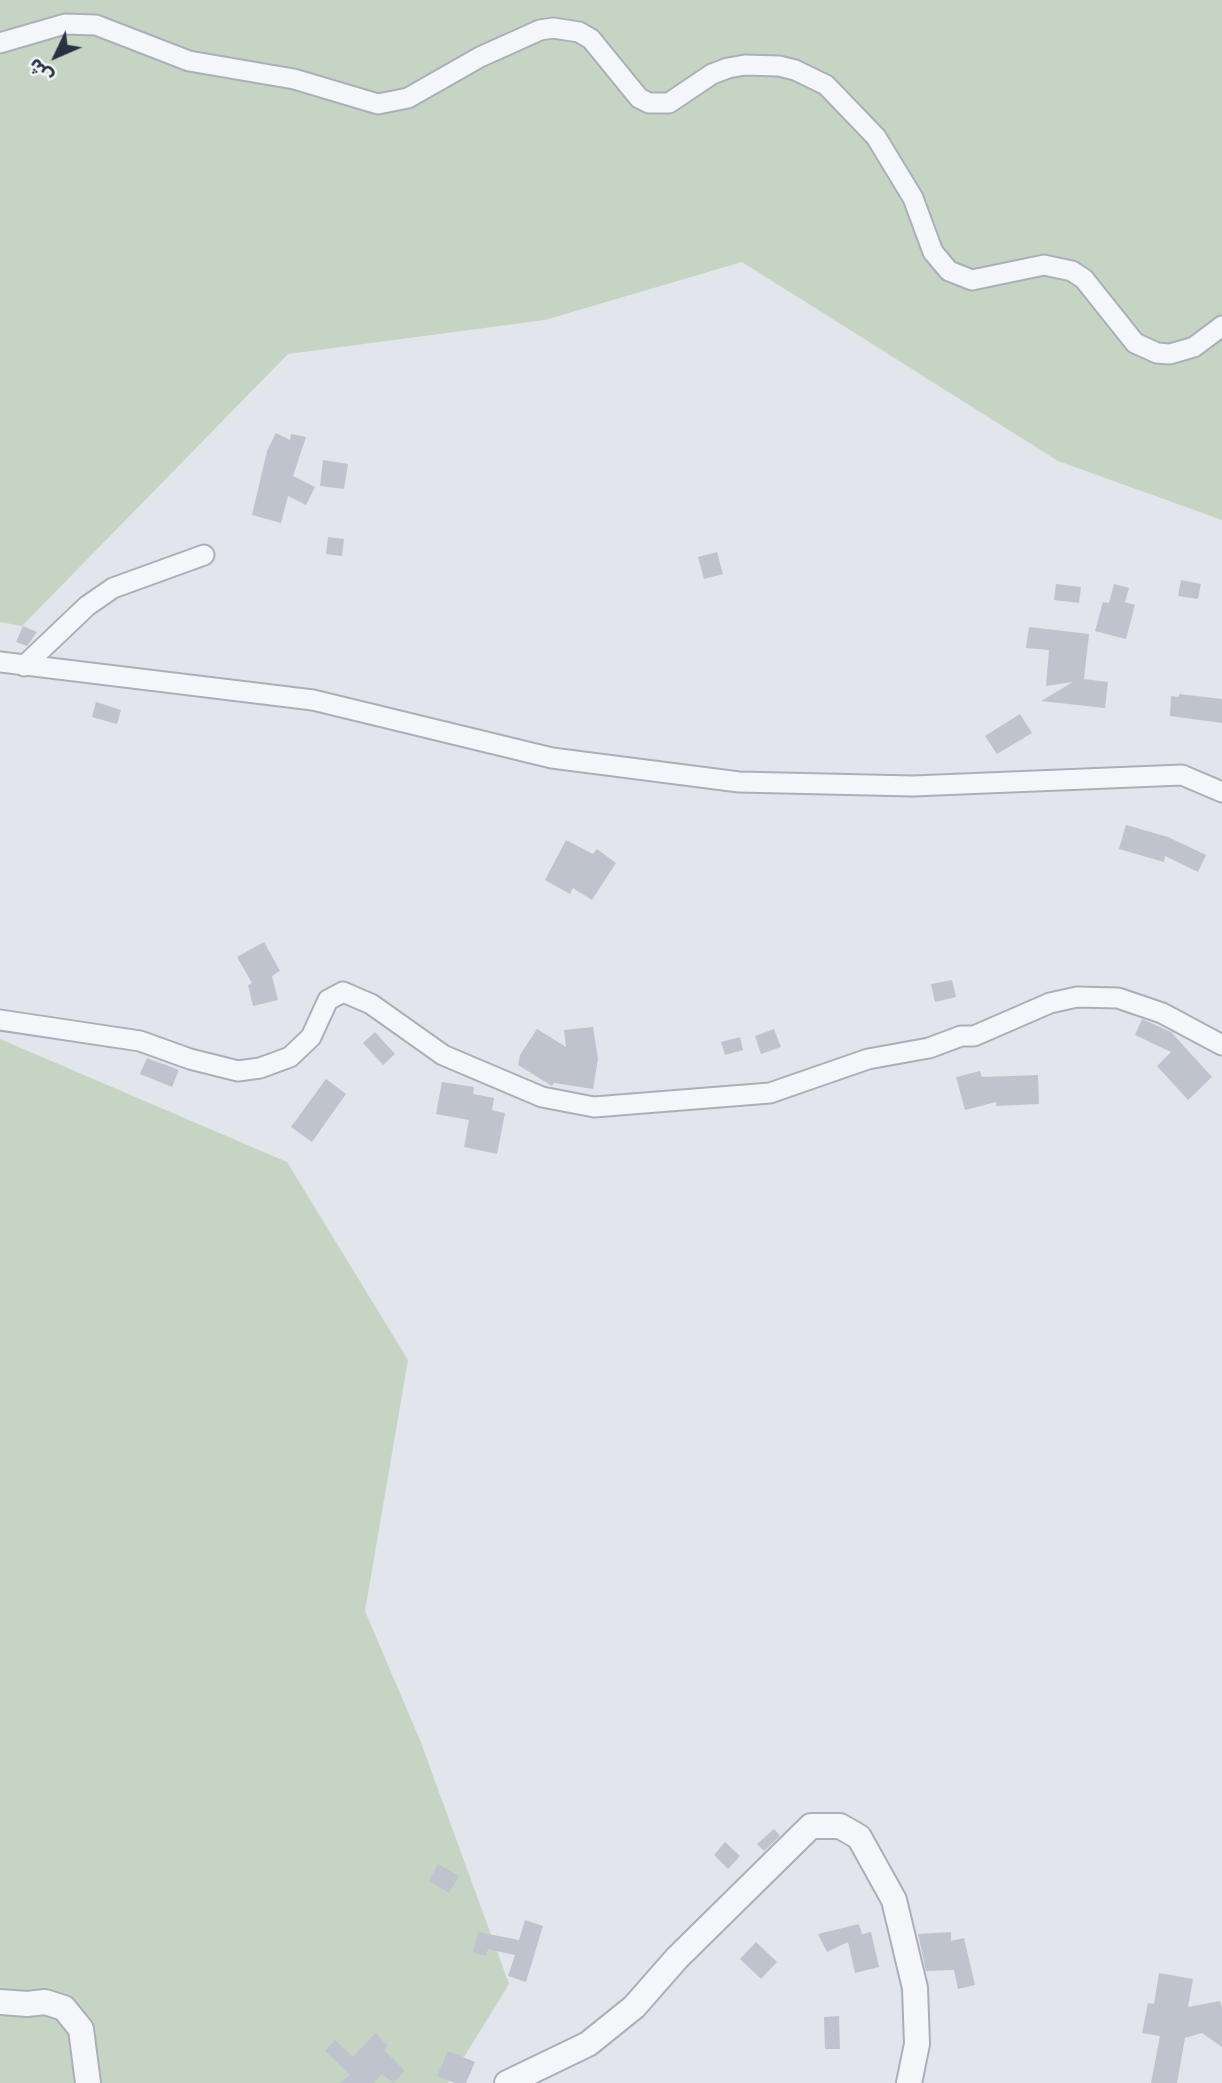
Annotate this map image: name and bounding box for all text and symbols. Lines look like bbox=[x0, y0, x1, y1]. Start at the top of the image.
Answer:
north arrow bbox=[21, 21, 91, 91]
text: ش bbox=[23, 54, 58, 88]

